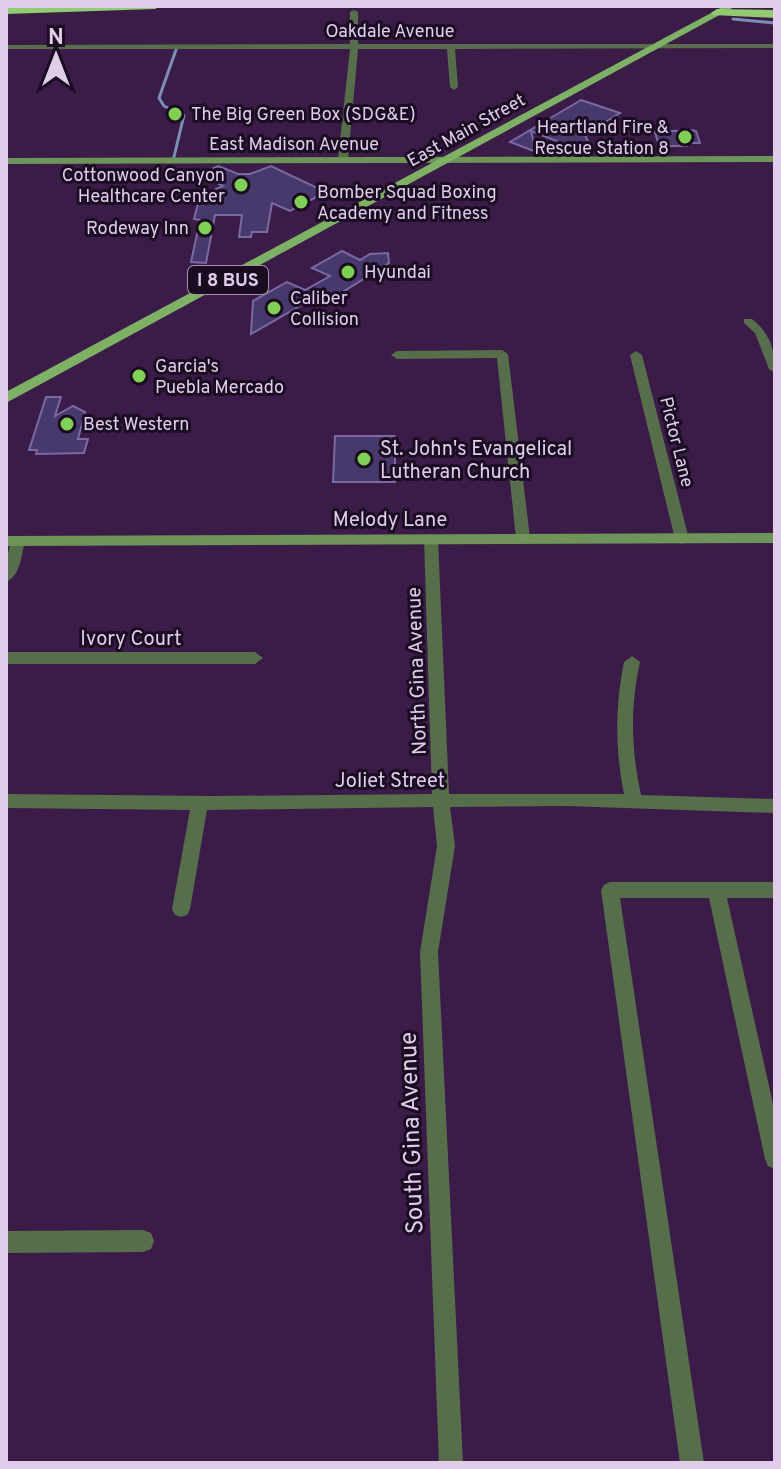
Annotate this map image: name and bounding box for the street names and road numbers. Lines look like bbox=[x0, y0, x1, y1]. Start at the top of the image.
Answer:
street label: Oakdale Avenue bbox=[326, 21, 454, 44]
street label: East Main Street bbox=[404, 89, 530, 173]
street label: East Madison Avenue bbox=[209, 134, 379, 157]
road number: I 8 BUS bbox=[188, 266, 268, 294]
street label: Pictor Lane bbox=[653, 395, 698, 490]
street label: Melody Lane bbox=[333, 508, 447, 534]
street label: North Gina Avenue bbox=[402, 587, 434, 755]
street label: Ivory Court bbox=[80, 627, 182, 653]
street label: Joliet Street bbox=[335, 769, 445, 795]
street label: South Gina Avenue bbox=[394, 1031, 432, 1235]

